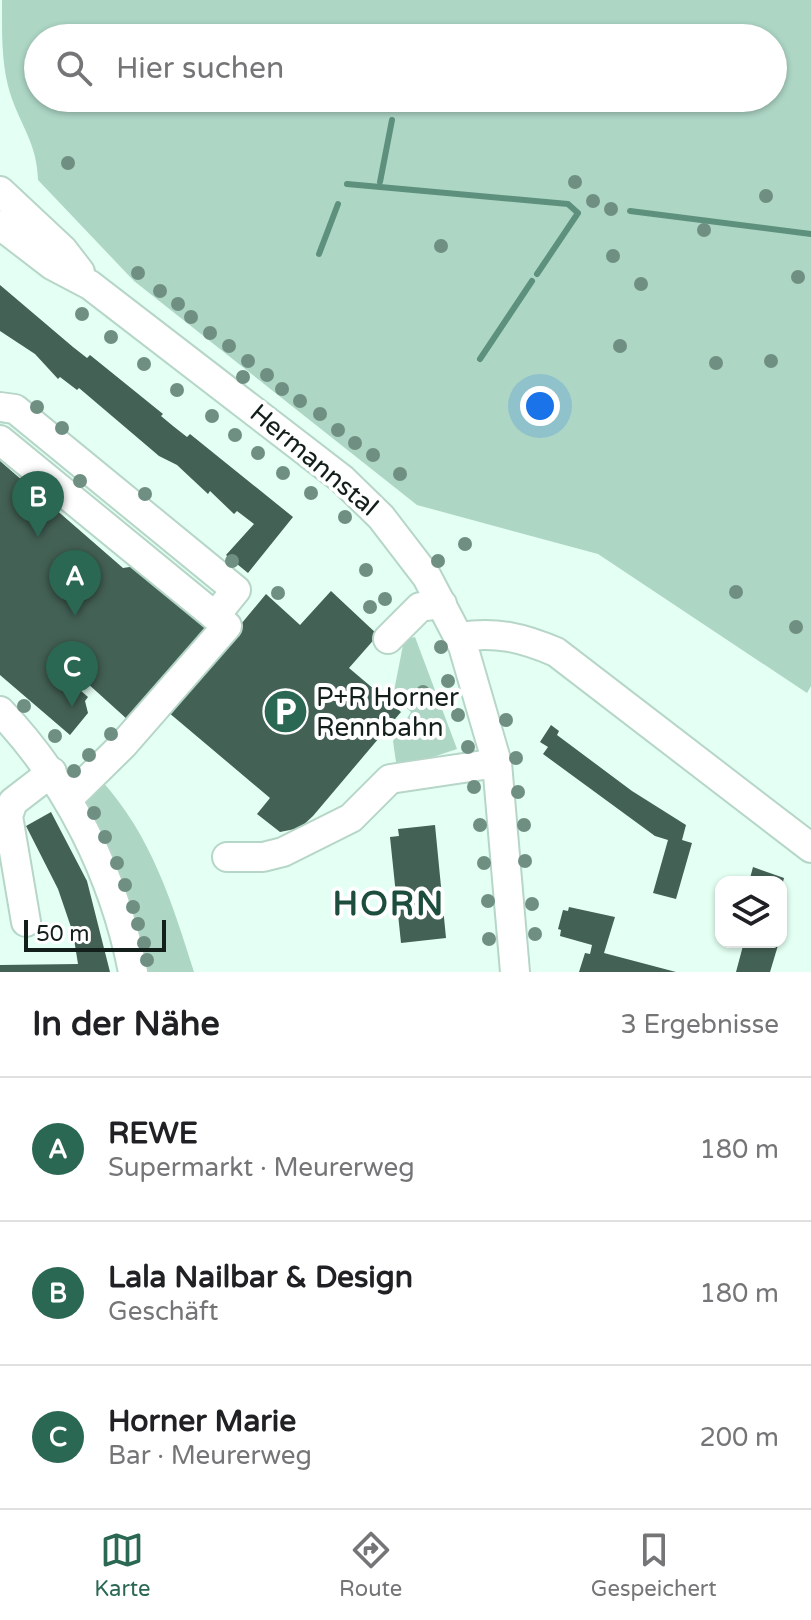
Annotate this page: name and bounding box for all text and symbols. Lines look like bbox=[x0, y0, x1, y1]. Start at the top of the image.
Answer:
search box bbox=[24, 24, 787, 112]
icon: search bbox=[52, 46, 96, 90]
text: Hier suchen bbox=[116, 50, 284, 87]
your location bbox=[520, 386, 560, 426]
street label: Hermannstal bbox=[244, 398, 384, 522]
pin: B bbox=[12, 471, 64, 537]
pin: A bbox=[49, 550, 101, 616]
pin: C bbox=[46, 641, 98, 707]
place label: P+R Horner Rennbahn bbox=[316, 682, 459, 743]
parking icon: P+R Horner Rennbahn bbox=[261, 688, 309, 736]
map controls bbox=[715, 876, 787, 948]
button: layers bbox=[715, 876, 787, 948]
district label: HORN bbox=[333, 884, 445, 925]
scale bar bbox=[24, 916, 166, 952]
text: 50 m bbox=[36, 921, 90, 947]
text: In der Nähe bbox=[32, 1004, 220, 1045]
text: 3 Ergebnisse bbox=[620, 1009, 779, 1040]
text: REWE bbox=[108, 1115, 198, 1152]
text: A bbox=[48, 1134, 68, 1165]
text: 180 m bbox=[699, 1134, 779, 1165]
text: Supermarkt · Meurerweg bbox=[108, 1152, 415, 1183]
text: Lala Nailbar & Design bbox=[108, 1259, 413, 1296]
text: B bbox=[49, 1278, 67, 1309]
text: 180 m bbox=[699, 1278, 779, 1309]
text: Geschäft bbox=[108, 1296, 218, 1327]
text: Horner Marie bbox=[108, 1403, 296, 1440]
text: C bbox=[49, 1422, 67, 1453]
text: 200 m bbox=[699, 1422, 779, 1453]
text: Bar · Meurerweg bbox=[108, 1440, 312, 1471]
tab: Karte bbox=[94, 1528, 151, 1602]
tab: Route bbox=[339, 1528, 402, 1602]
tab: Gespeichert bbox=[591, 1528, 717, 1602]

